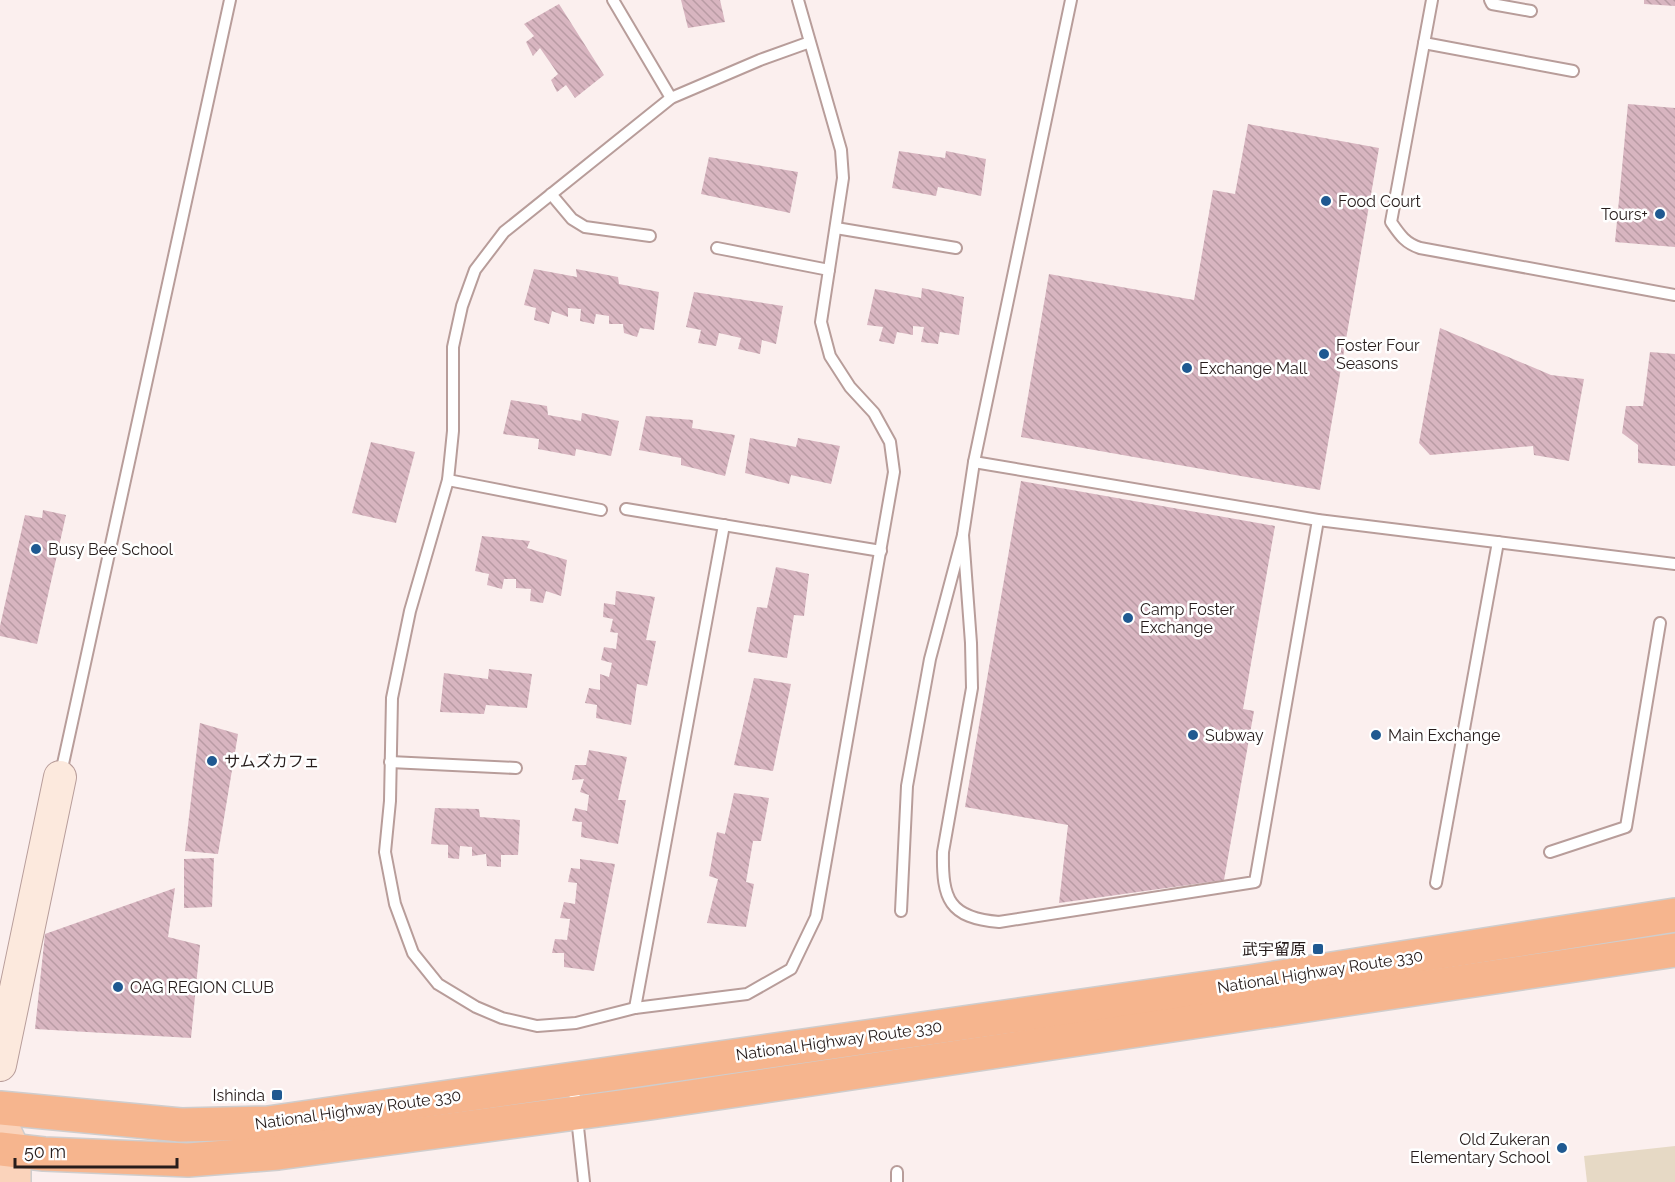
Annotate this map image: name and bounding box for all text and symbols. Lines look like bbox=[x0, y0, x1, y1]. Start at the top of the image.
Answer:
place label: Food Court bbox=[1338, 192, 1422, 211]
marker: Food Court bbox=[1319, 194, 1333, 208]
place label: Tours+ bbox=[1601, 205, 1648, 224]
marker: Tours+ bbox=[1653, 207, 1667, 221]
place label: Foster Four Seasons bbox=[1336, 336, 1420, 373]
marker: Foster Four Seasons bbox=[1317, 347, 1331, 361]
place label: Exchange Mall bbox=[1199, 359, 1308, 378]
marker: Exchange Mall bbox=[1180, 361, 1194, 375]
place label: Busy Bee School bbox=[48, 540, 173, 559]
marker: Busy Bee School bbox=[29, 542, 43, 556]
place label: Camp Foster Exchange bbox=[1140, 600, 1235, 637]
marker: Camp Foster Exchange bbox=[1121, 611, 1135, 625]
place label: Subway bbox=[1205, 726, 1264, 745]
place label: Main Exchange bbox=[1388, 726, 1500, 745]
marker: Subway bbox=[1186, 728, 1200, 742]
marker: Main Exchange bbox=[1369, 728, 1383, 742]
place label: サムズカフェ bbox=[224, 752, 320, 771]
marker: サムズカフェ bbox=[205, 754, 219, 768]
place label: 武宇留原 bbox=[1242, 940, 1306, 959]
marker: 武宇留原 bbox=[1311, 942, 1325, 956]
street label: National Highway Route 330 bbox=[1216, 946, 1424, 997]
place label: OAG REGION CLUB bbox=[130, 978, 274, 997]
marker: OAG REGION CLUB bbox=[111, 980, 125, 994]
street label: National Highway Route 330 bbox=[735, 1017, 943, 1064]
place label: Ishinda bbox=[213, 1086, 265, 1105]
street label: National Highway Route 330 bbox=[254, 1086, 462, 1133]
marker: Ishinda bbox=[270, 1088, 284, 1102]
place label: Old Zukeran Elementary School bbox=[1410, 1130, 1551, 1167]
scale bar bbox=[15, 1131, 177, 1169]
text: 50 m bbox=[24, 1141, 66, 1162]
marker: Old Zukeran Elementary School bbox=[1555, 1141, 1569, 1155]

